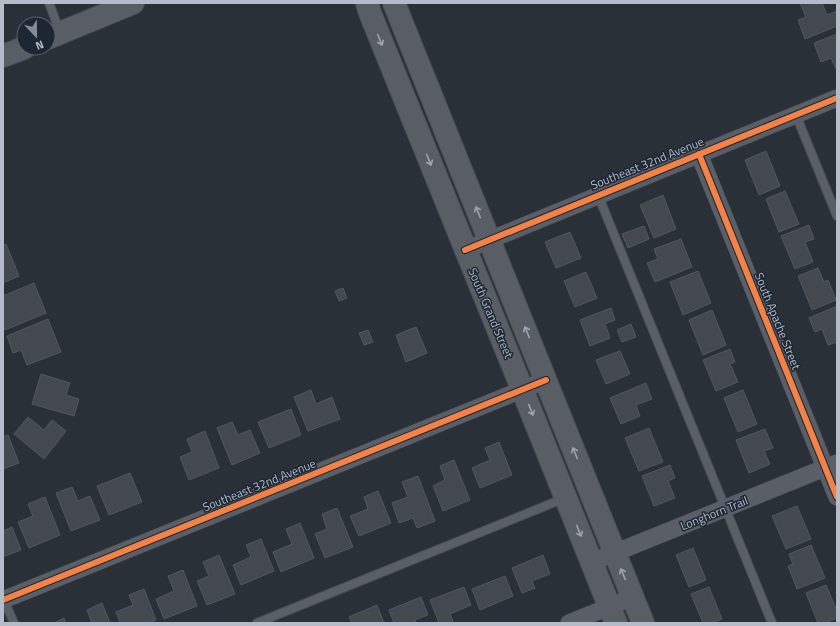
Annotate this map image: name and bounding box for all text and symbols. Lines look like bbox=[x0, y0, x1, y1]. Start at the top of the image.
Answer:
north arrow bbox=[16, 16, 56, 56]
one-way arrow bbox=[377, 33, 385, 45]
text: N bbox=[33, 36, 46, 54]
street label: Southeast 32nd Avenue bbox=[587, 132, 707, 194]
one-way arrow bbox=[426, 154, 433, 166]
one-way arrow bbox=[474, 206, 482, 218]
street label: South Grand Street bbox=[463, 265, 519, 362]
street label: South Apache Street bbox=[750, 270, 806, 373]
one-way arrow bbox=[522, 327, 530, 339]
one-way arrow bbox=[528, 404, 536, 416]
one-way arrow bbox=[571, 448, 578, 460]
street label: Southeast 32nd Avenue bbox=[199, 454, 319, 516]
street label: Longhorn Trail bbox=[677, 491, 751, 535]
one-way arrow bbox=[576, 524, 584, 536]
one-way arrow bbox=[619, 568, 627, 580]

